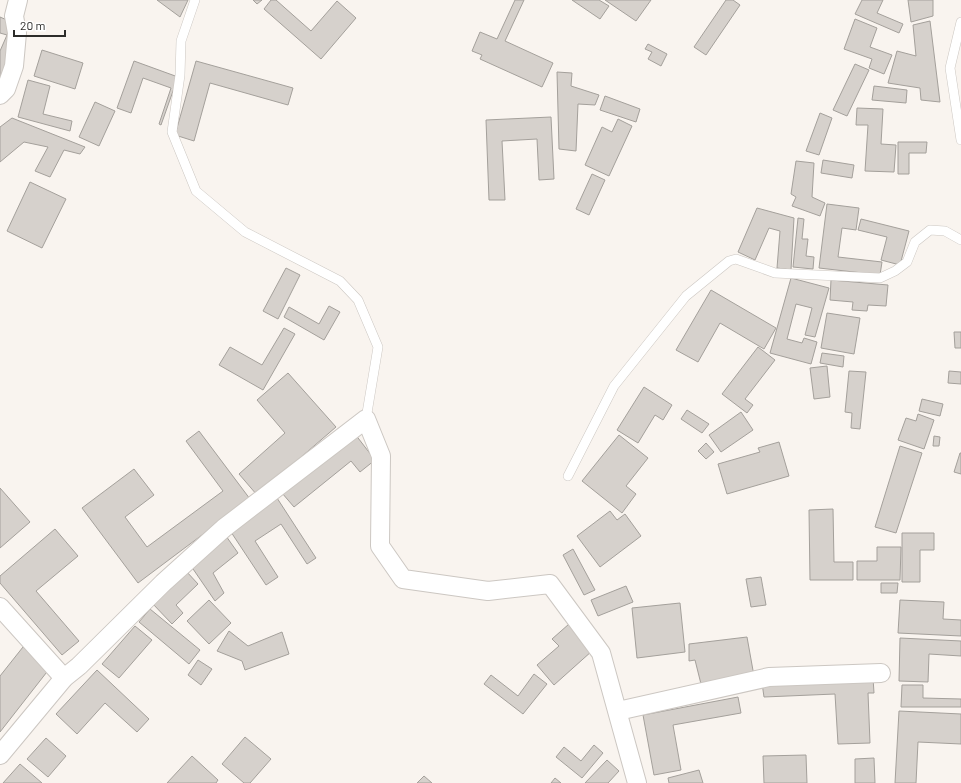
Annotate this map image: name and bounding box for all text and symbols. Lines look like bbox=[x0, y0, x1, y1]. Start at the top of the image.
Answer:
scale bar bbox=[14, 12, 65, 38]
text: 20 m bbox=[20, 18, 46, 32]

